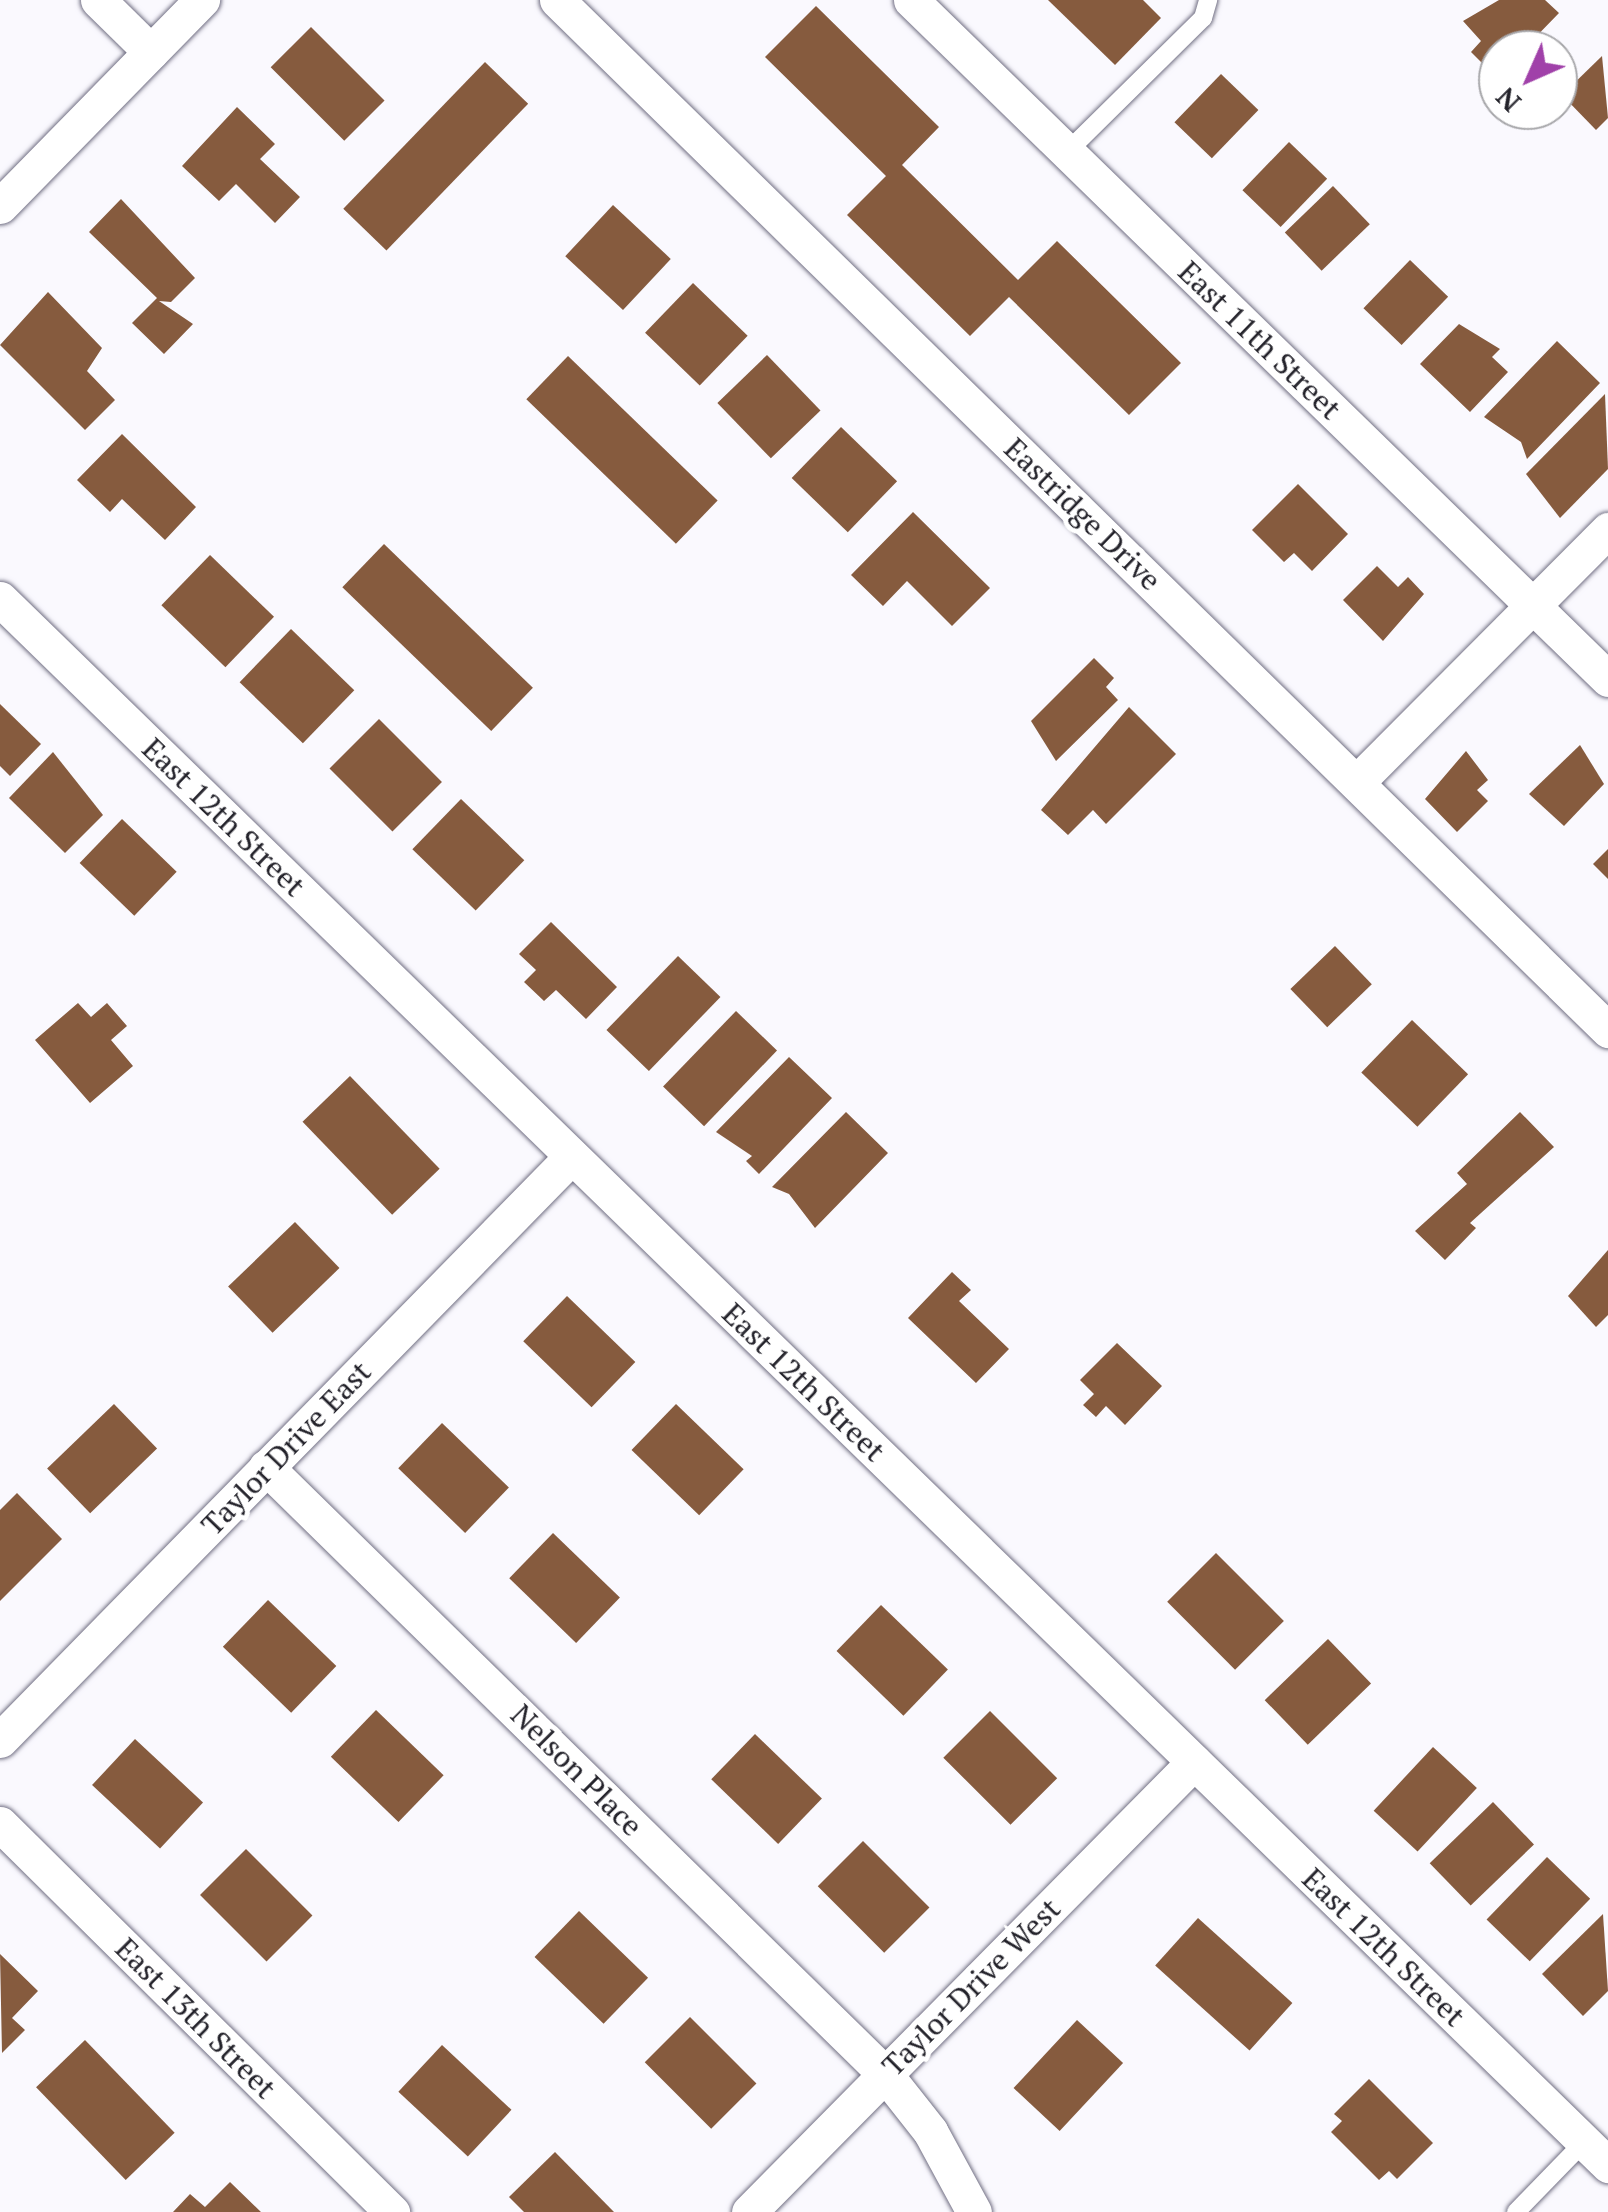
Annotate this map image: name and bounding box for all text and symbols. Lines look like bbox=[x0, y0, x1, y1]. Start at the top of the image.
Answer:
north arrow bbox=[1478, 30, 1578, 130]
text: N bbox=[1487, 80, 1528, 121]
street label: East 11th Street bbox=[1171, 253, 1349, 427]
street label: Eastridge Drive bbox=[997, 430, 1169, 598]
street label: East 12th Street bbox=[135, 730, 313, 904]
street label: East 12th Street bbox=[715, 1295, 893, 1469]
street label: Taylor Drive East bbox=[194, 1354, 378, 1542]
street label: Nelson Place bbox=[504, 1697, 650, 1843]
street label: East 12th Street bbox=[1295, 1860, 1473, 2034]
street label: Taylor Drive West bbox=[875, 1891, 1067, 2083]
street label: East 13th Street bbox=[108, 1930, 284, 2106]

